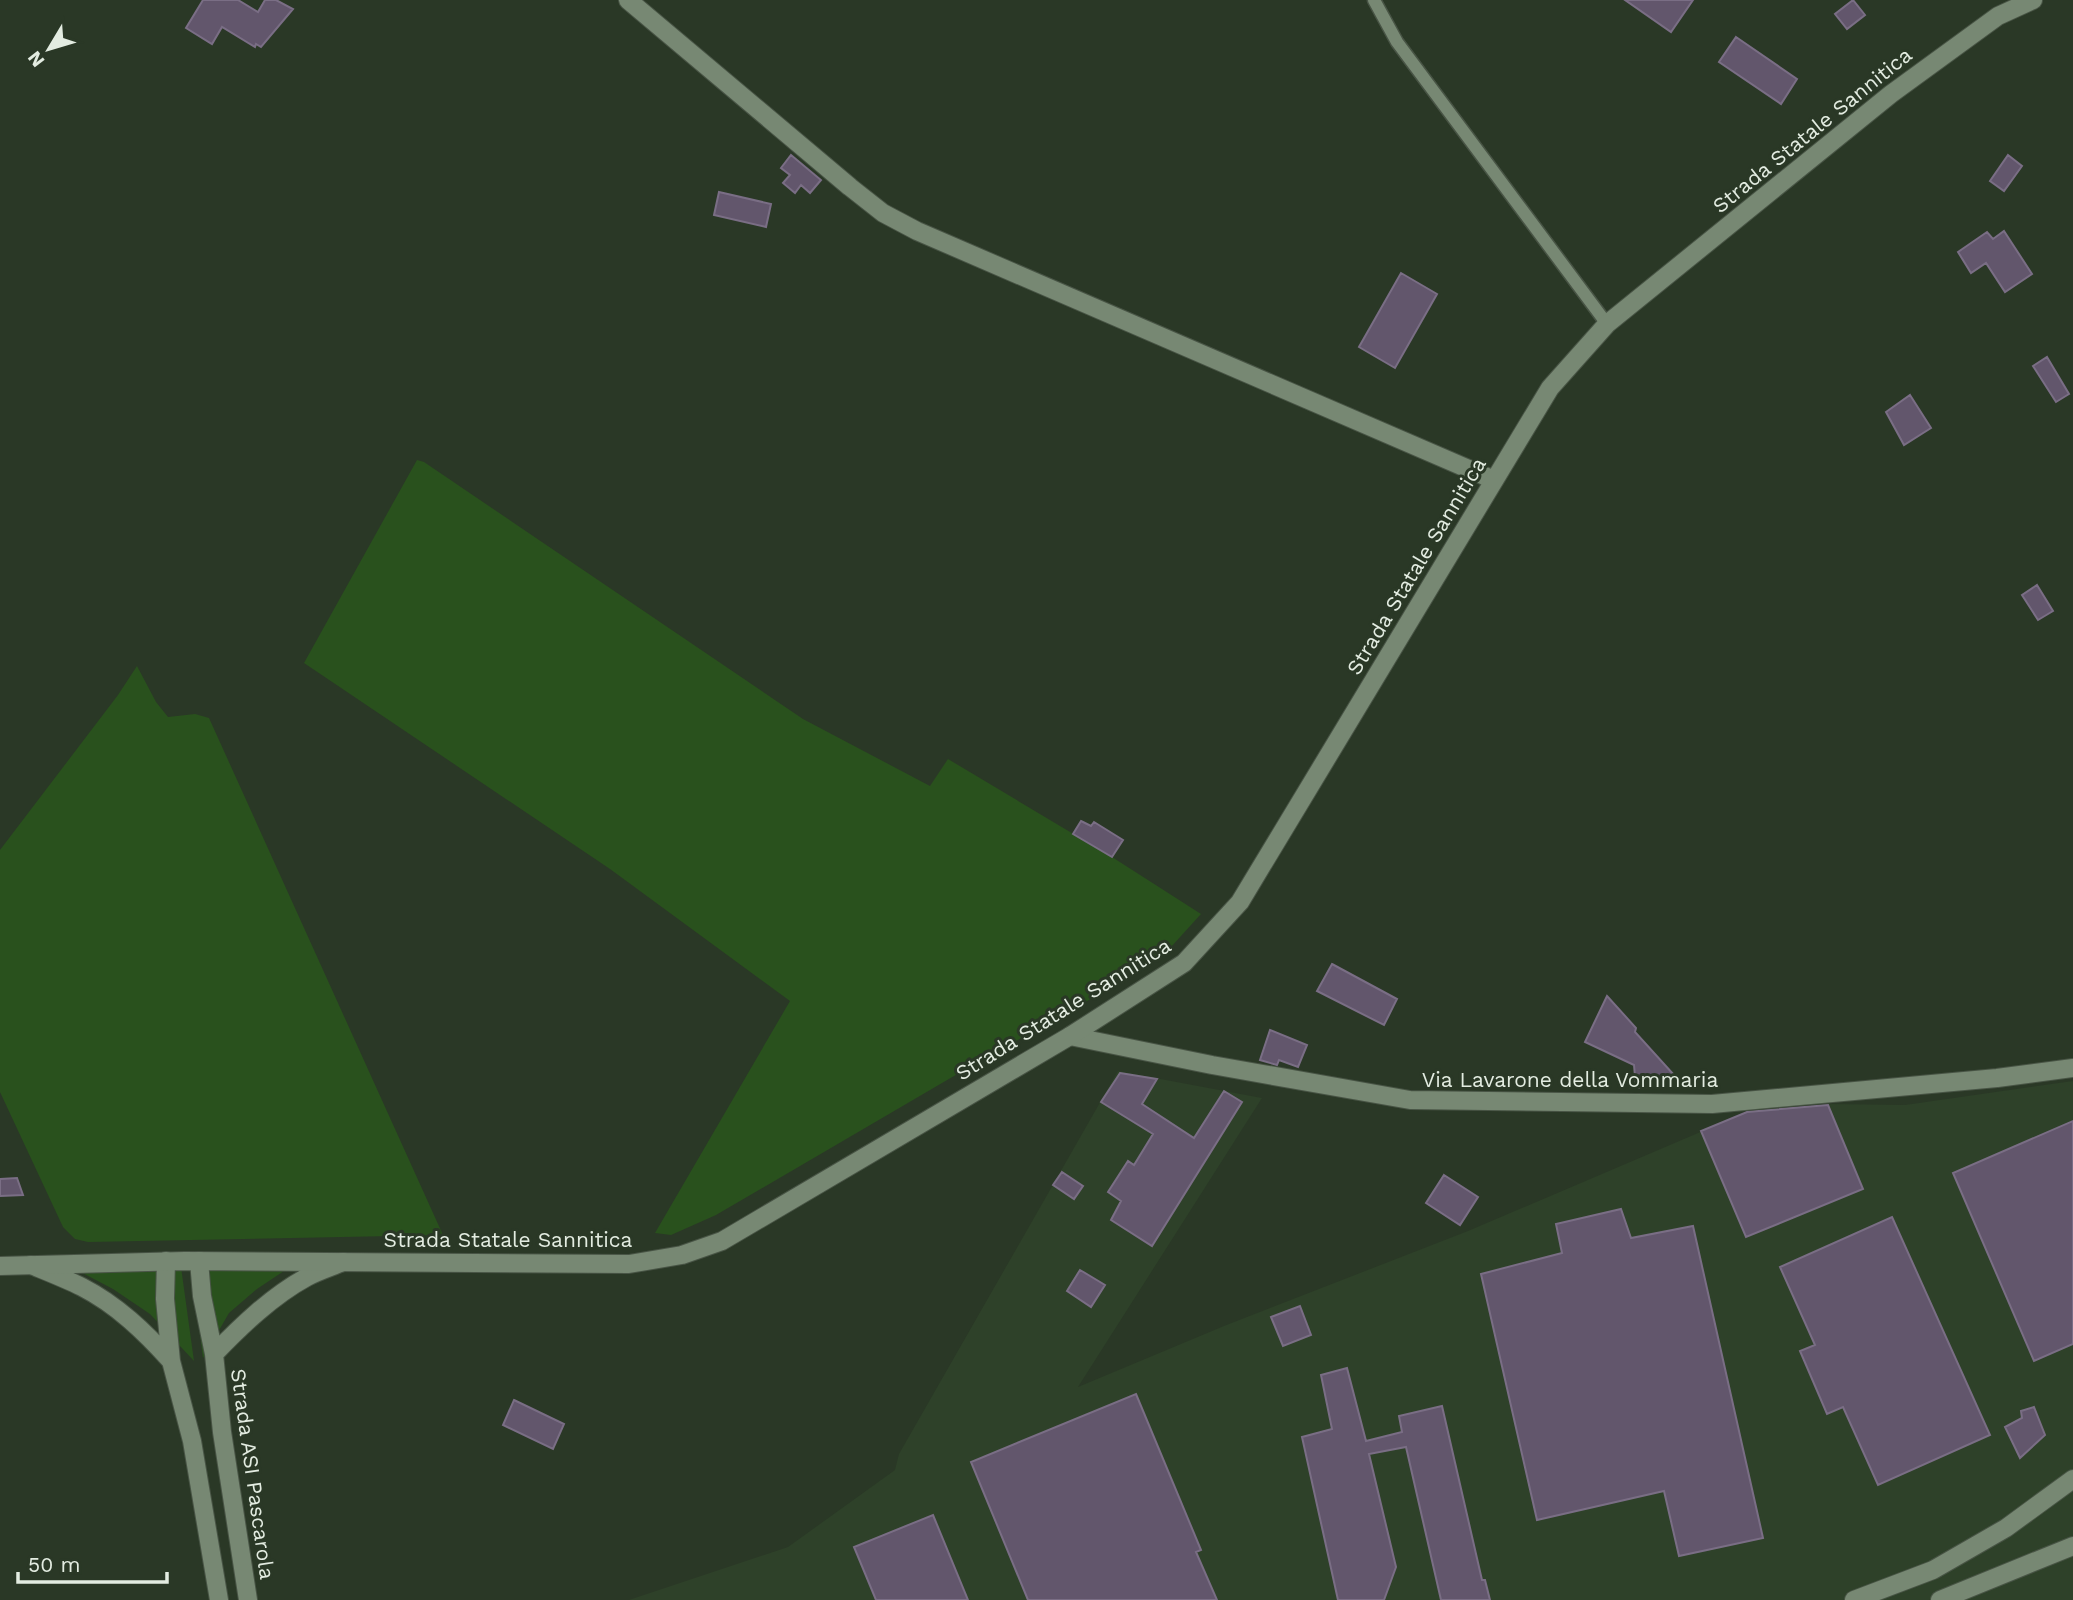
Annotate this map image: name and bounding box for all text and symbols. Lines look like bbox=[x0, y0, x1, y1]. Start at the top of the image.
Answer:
north arrow bbox=[14, 14, 84, 84]
street label: Strada Statale Sannitica bbox=[1707, 42, 1917, 218]
text: N bbox=[23, 47, 49, 72]
street label: Strada Statale Sannitica bbox=[1341, 453, 1491, 679]
street label: Strada Statale Sannitica bbox=[951, 932, 1175, 1086]
street label: Via Lavarone della Vommaria bbox=[1422, 1067, 1718, 1092]
street label: Strada Statale Sannitica bbox=[383, 1227, 633, 1252]
street label: Strada ASI Pascarola bbox=[226, 1367, 280, 1581]
scale bar bbox=[18, 1540, 166, 1584]
text: 50 m bbox=[28, 1552, 80, 1577]

